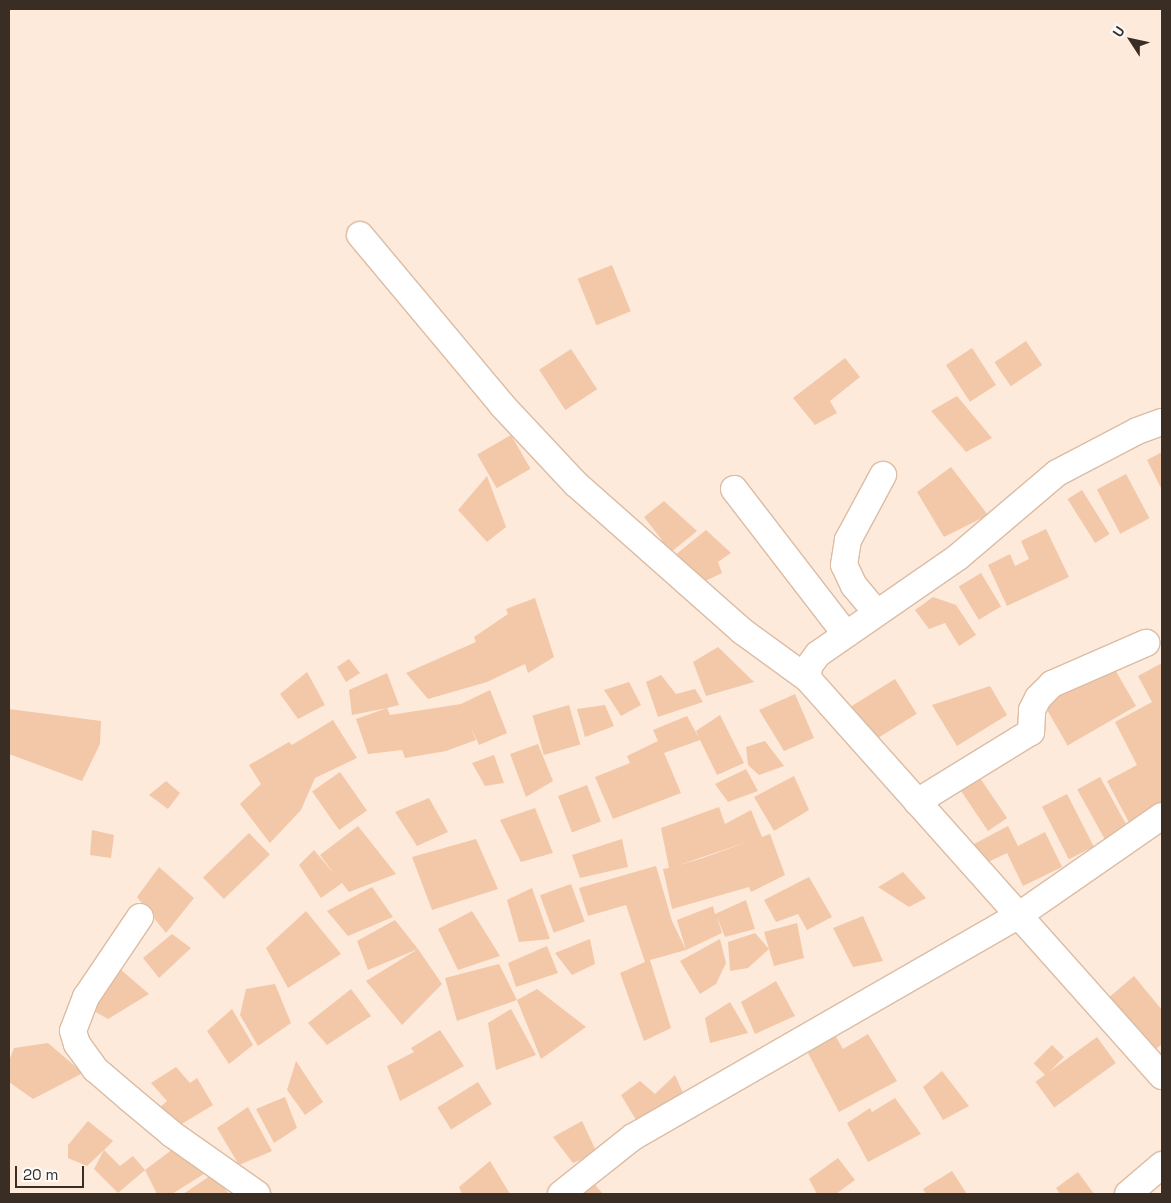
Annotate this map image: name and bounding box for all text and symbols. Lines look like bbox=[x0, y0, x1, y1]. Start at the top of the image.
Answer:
north arrow bbox=[1106, 15, 1156, 65]
text: U bbox=[1109, 22, 1129, 40]
scale bar bbox=[18, 1156, 86, 1188]
text: 20 m bbox=[23, 1165, 58, 1184]

